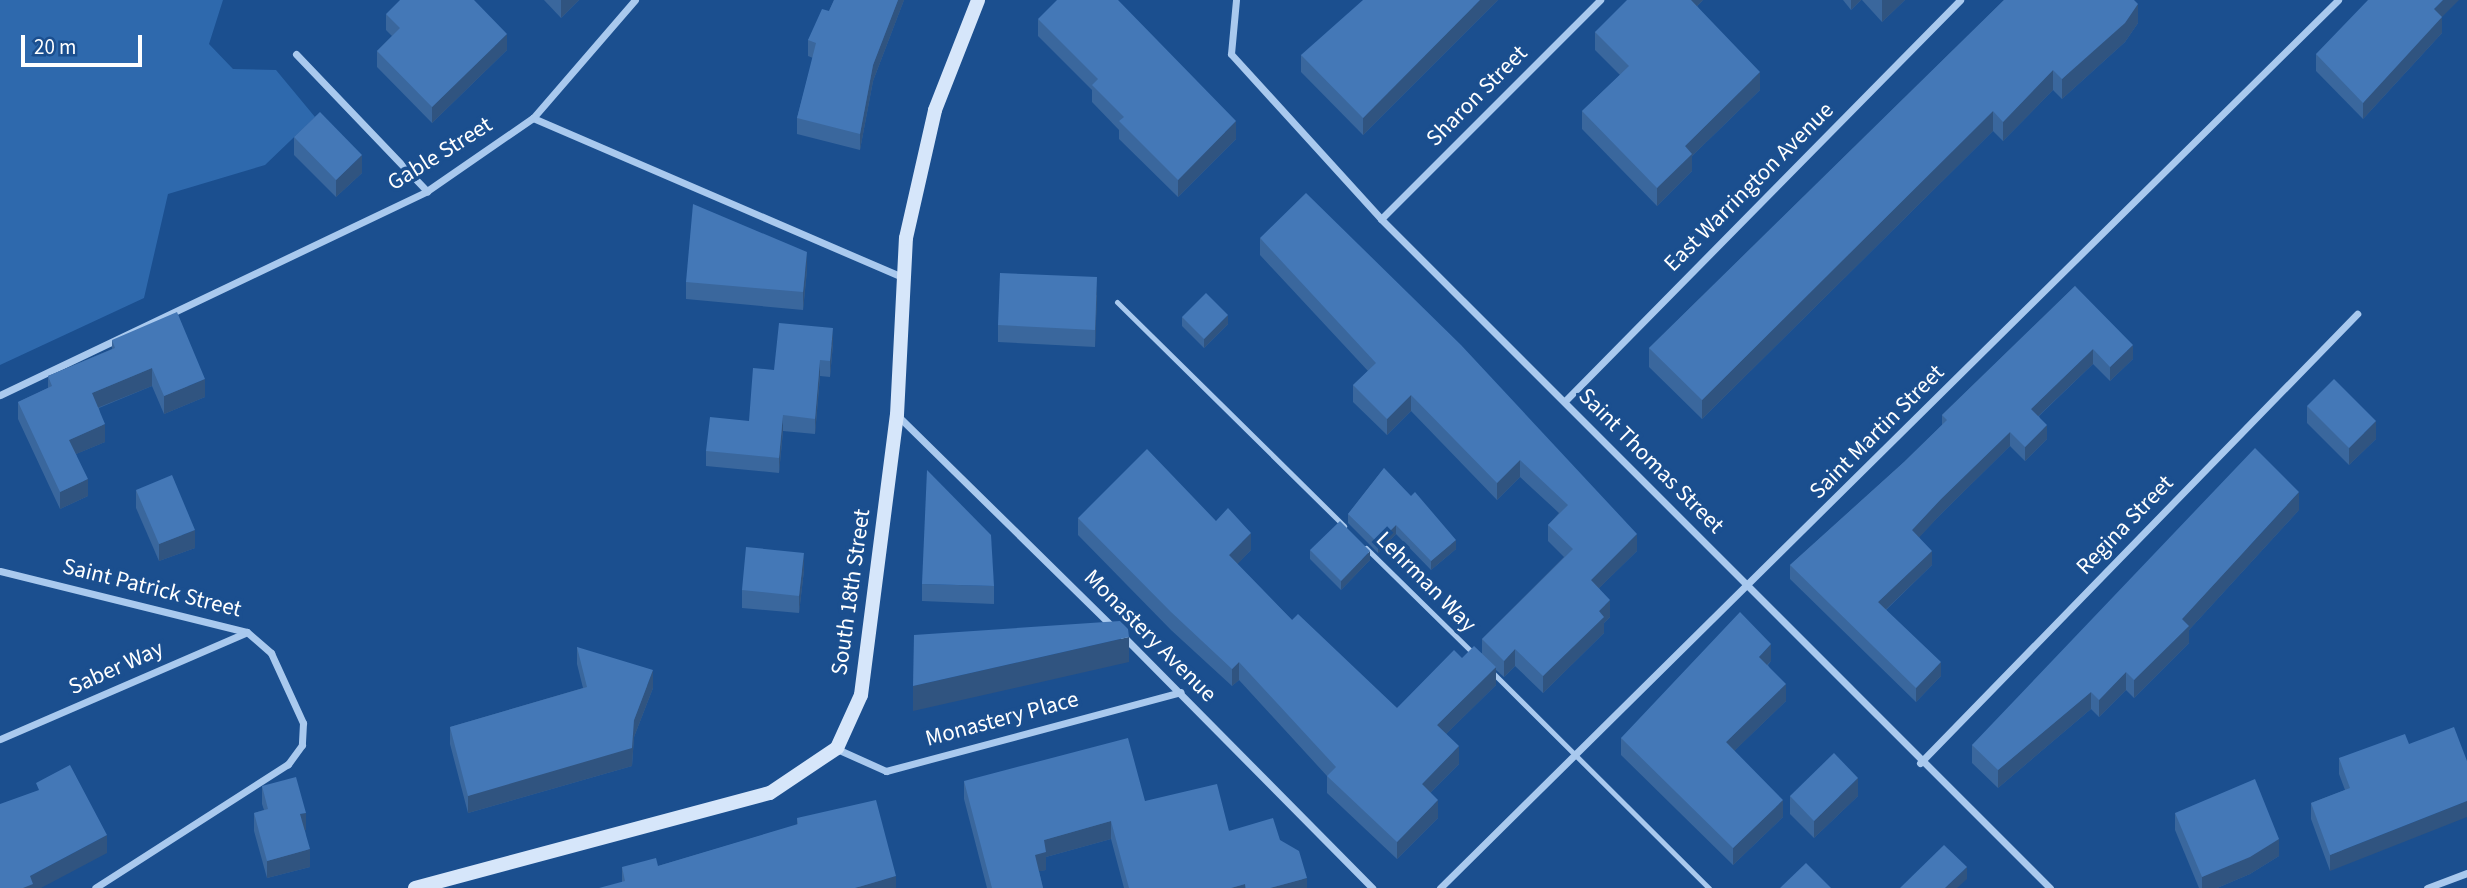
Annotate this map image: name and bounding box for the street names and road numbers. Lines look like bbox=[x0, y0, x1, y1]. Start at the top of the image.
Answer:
street label: Sharon Street bbox=[1421, 40, 1533, 152]
street label: East Warrington Avenue bbox=[1659, 97, 1839, 277]
street label: Gable Street bbox=[383, 111, 497, 197]
street label: Saint Martin Street bbox=[1804, 359, 1950, 505]
street label: Saint Thomas Street bbox=[1573, 383, 1729, 539]
street label: Regina Street bbox=[2071, 469, 2179, 581]
street label: South 18th Street bbox=[826, 507, 876, 677]
street label: Lehrman Way bbox=[1370, 526, 1482, 638]
street label: Saint Patrick Street bbox=[60, 552, 244, 624]
street label: Monastery Avenue bbox=[1078, 564, 1222, 708]
street label: Saber Way bbox=[64, 635, 168, 701]
street label: Monastery Place bbox=[923, 685, 1081, 753]

